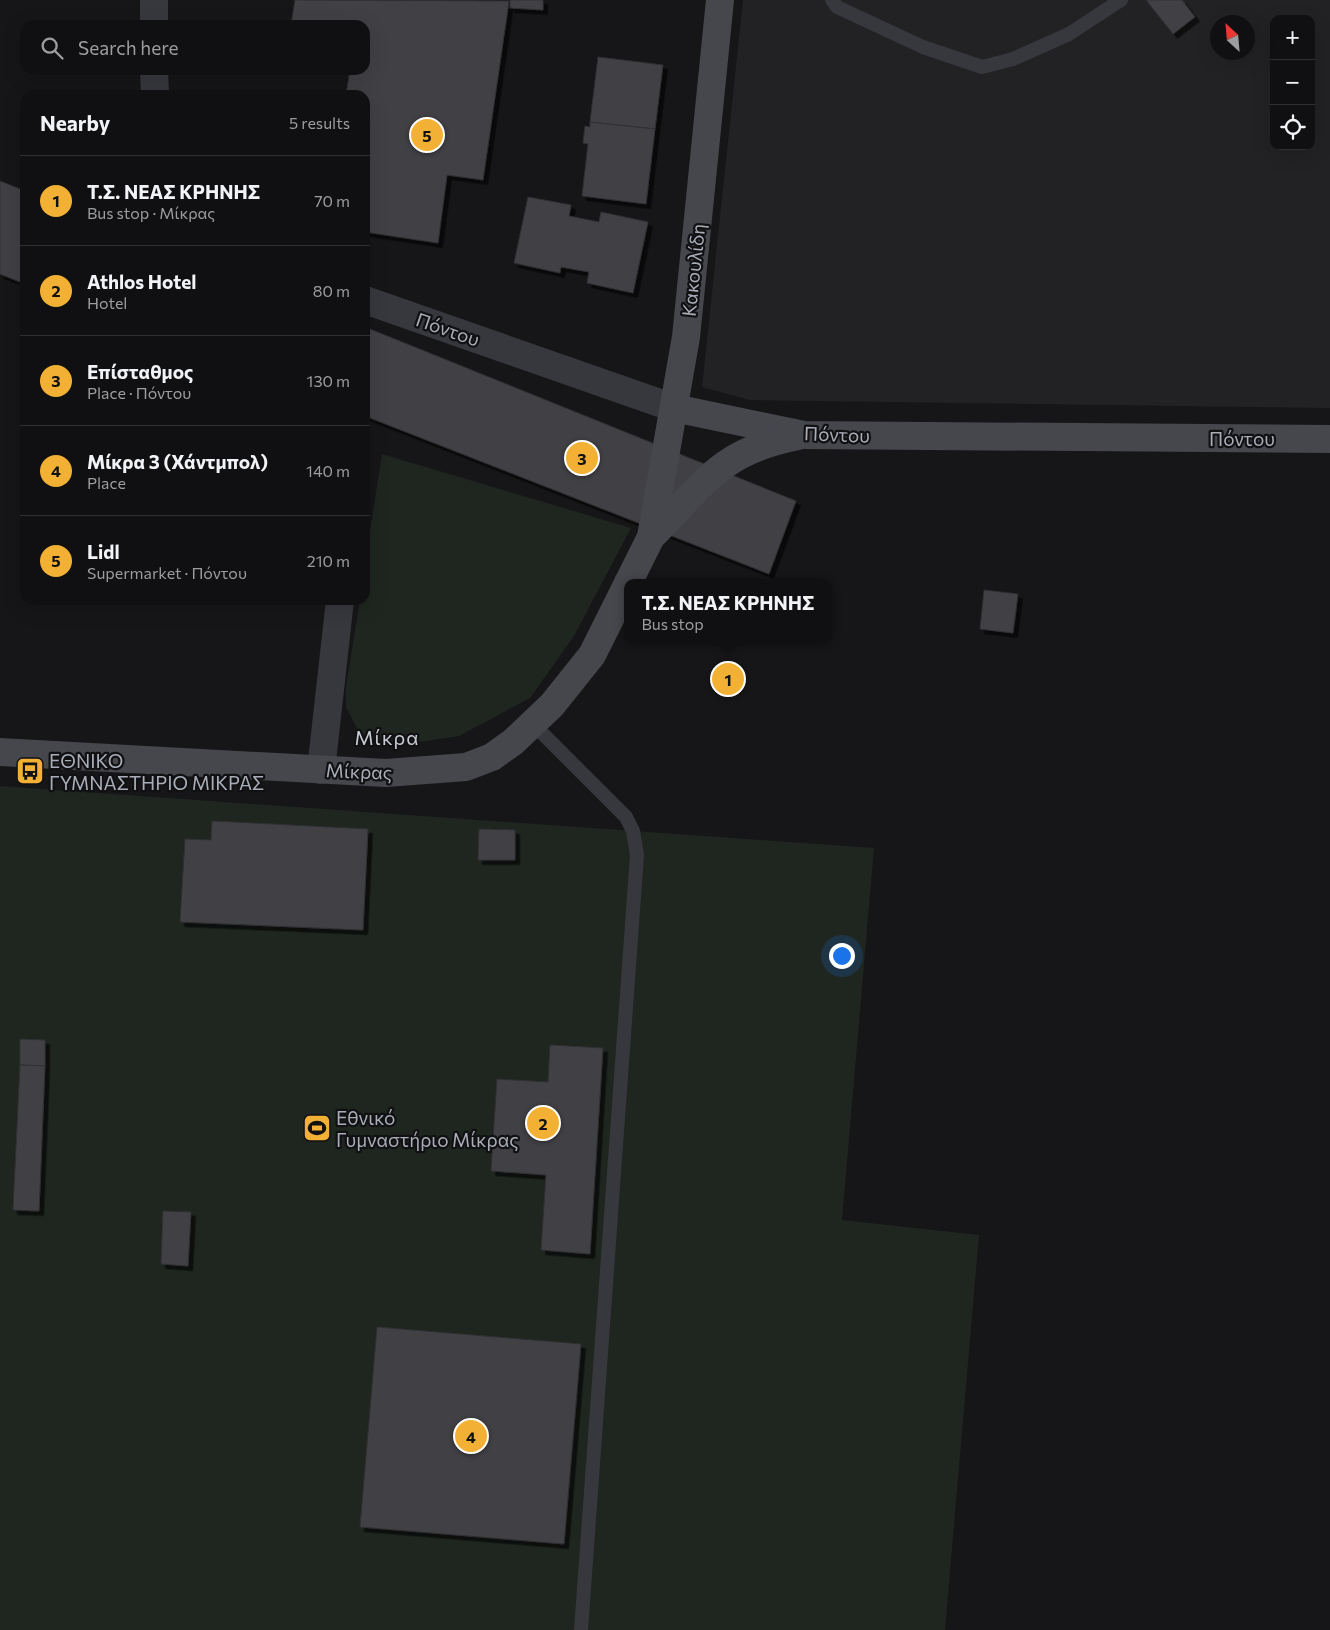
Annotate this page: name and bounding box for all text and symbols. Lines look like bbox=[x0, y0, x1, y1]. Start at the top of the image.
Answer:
north arrow bbox=[1210, 15, 1255, 60]
map controls bbox=[1270, 15, 1315, 150]
button: + bbox=[1270, 15, 1315, 60]
search box bbox=[20, 20, 370, 75]
icon: search bbox=[38, 34, 66, 62]
text: Search here bbox=[78, 36, 178, 59]
button: − bbox=[1270, 60, 1315, 105]
button: locate bbox=[1270, 105, 1315, 150]
text: Nearby bbox=[40, 110, 110, 135]
text: 5 results bbox=[289, 113, 350, 132]
pin: 5 bbox=[411, 116, 443, 154]
text: Τ.Σ. ΝΕΑΣ ΚΡΗΝΗΣ bbox=[87, 180, 260, 203]
text: 1 bbox=[52, 191, 60, 210]
text: 70 m bbox=[314, 191, 350, 210]
text: Bus stop · Μίκρας bbox=[87, 203, 215, 222]
street label: Κακουλίδη bbox=[677, 222, 709, 318]
text: Athlos Hotel bbox=[87, 270, 196, 293]
text: 2 bbox=[51, 281, 61, 300]
text: 80 m bbox=[313, 281, 350, 300]
text: Hotel bbox=[87, 293, 127, 312]
street label: Πόντου bbox=[413, 307, 483, 351]
text: Επίσταθμος bbox=[87, 360, 193, 383]
text: 3 bbox=[51, 371, 61, 390]
text: 130 m bbox=[307, 371, 350, 390]
text: Place · Πόντου bbox=[87, 383, 191, 402]
street label: Πόντου bbox=[804, 421, 870, 447]
street label: Πόντου bbox=[1209, 427, 1275, 450]
pin: 3 bbox=[566, 439, 598, 477]
text: Μίκρα 3 (Χάντμπολ) bbox=[87, 450, 268, 473]
text: 4 bbox=[51, 461, 61, 480]
text: 140 m bbox=[306, 461, 350, 480]
text: Place bbox=[87, 473, 126, 492]
text: Lidl bbox=[87, 540, 120, 563]
text: 5 bbox=[51, 551, 61, 570]
text: 210 m bbox=[307, 551, 350, 570]
text: Supermarket · Πόντου bbox=[87, 563, 247, 582]
popup bbox=[624, 579, 832, 644]
text: Τ.Σ. ΝΕΑΣ ΚΡΗΝΗΣ bbox=[641, 591, 815, 614]
text: Bus stop bbox=[641, 614, 704, 633]
pin: 1 bbox=[712, 660, 744, 698]
district label: Μίκρα bbox=[354, 725, 420, 749]
place label: ΕΘΝΙΚΟ ΓΥΜΝΑΣΤΗΡΙΟ ΜΙΚΡΑΣ bbox=[49, 749, 264, 794]
bus stop icon: ΕΘΝΙΚΟ ΓΥΜΝΑΣΤΗΡΙΟ ΜΙΚΡΑΣ bbox=[15, 756, 45, 786]
street label: Μίκρας bbox=[325, 758, 393, 784]
your location bbox=[829, 943, 855, 969]
pin: 2 bbox=[527, 1104, 559, 1142]
place label: Εθνικό Γυμναστήριο Μίκρας bbox=[336, 1106, 519, 1151]
sports icon: Εθνικό Γυμναστήριο Μίκρας bbox=[302, 1113, 332, 1143]
pin: 4 bbox=[455, 1417, 487, 1455]

